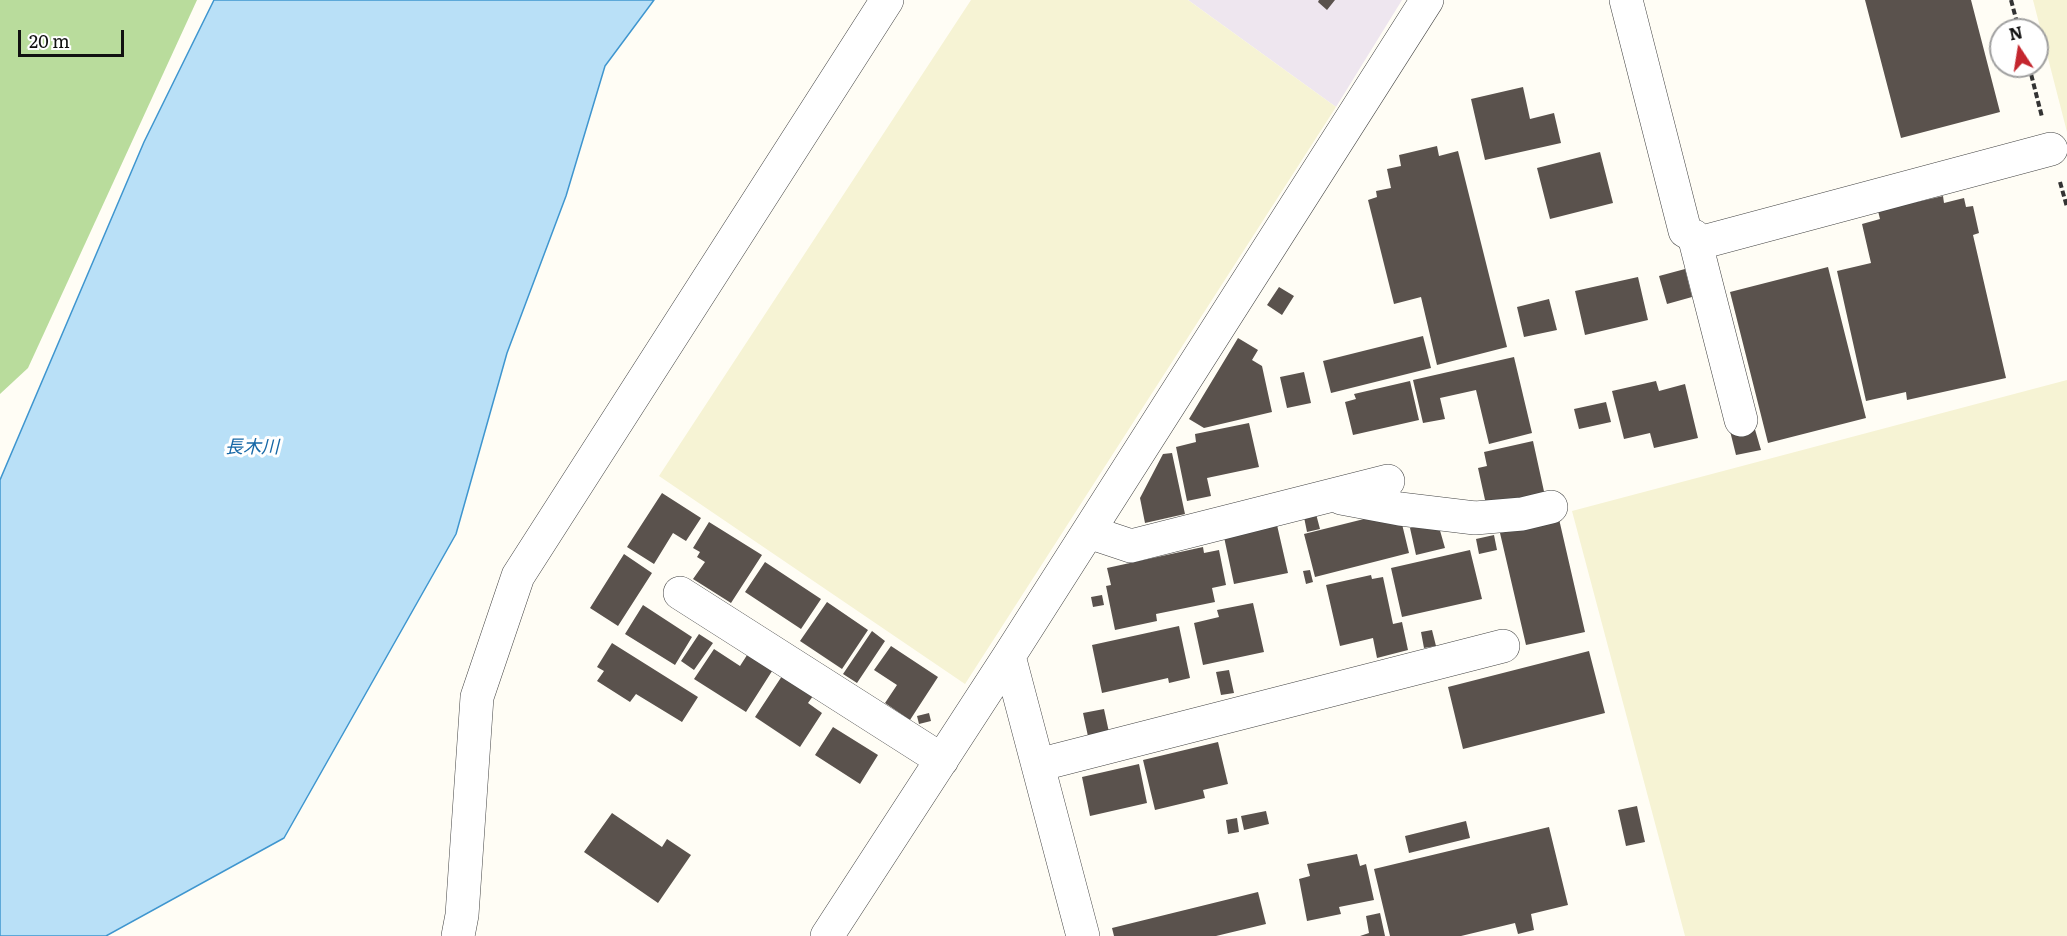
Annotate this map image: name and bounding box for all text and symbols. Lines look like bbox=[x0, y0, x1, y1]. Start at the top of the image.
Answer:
scale bar bbox=[21, 18, 128, 56]
north arrow bbox=[1989, 18, 2049, 78]
text: N bbox=[2007, 19, 2025, 45]
text: 20 m bbox=[29, 27, 70, 54]
water label: 長木川 bbox=[225, 437, 279, 459]

